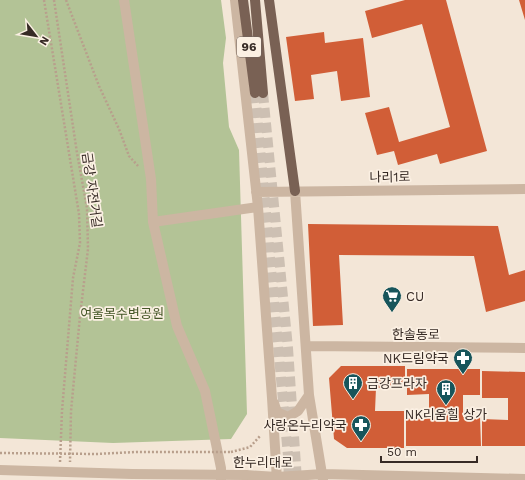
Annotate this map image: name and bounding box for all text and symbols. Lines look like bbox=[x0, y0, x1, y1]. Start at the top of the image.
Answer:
north arrow bbox=[16, 16, 56, 56]
text: N bbox=[36, 34, 52, 48]
road number: 96 bbox=[237, 37, 261, 57]
street label: 금강 자전거길 bbox=[79, 151, 105, 229]
street label: 나리1로 bbox=[369, 169, 411, 185]
supermarket icon: CU bbox=[381, 285, 403, 313]
place label: CU bbox=[406, 289, 424, 304]
park label: 여울목수변공원 bbox=[80, 306, 164, 321]
street label: 한솔동로 bbox=[392, 327, 440, 342]
pharmacy icon: NK드림약국 bbox=[452, 347, 474, 375]
place label: NK드림약국 bbox=[383, 351, 449, 366]
building icon: 금강프라자 bbox=[342, 372, 364, 400]
place label: 금강프라자 bbox=[367, 376, 427, 391]
building icon: NK리움힐 상가 bbox=[435, 378, 457, 406]
place label: NK리움힐 상가 bbox=[405, 407, 487, 422]
pharmacy icon: 사랑온누리약국 bbox=[350, 414, 372, 442]
place label: 사랑온누리약국 bbox=[263, 418, 347, 433]
scale bar bbox=[381, 438, 477, 464]
text: 50 m bbox=[387, 445, 417, 459]
street label: 한누리대로 bbox=[233, 455, 293, 470]

